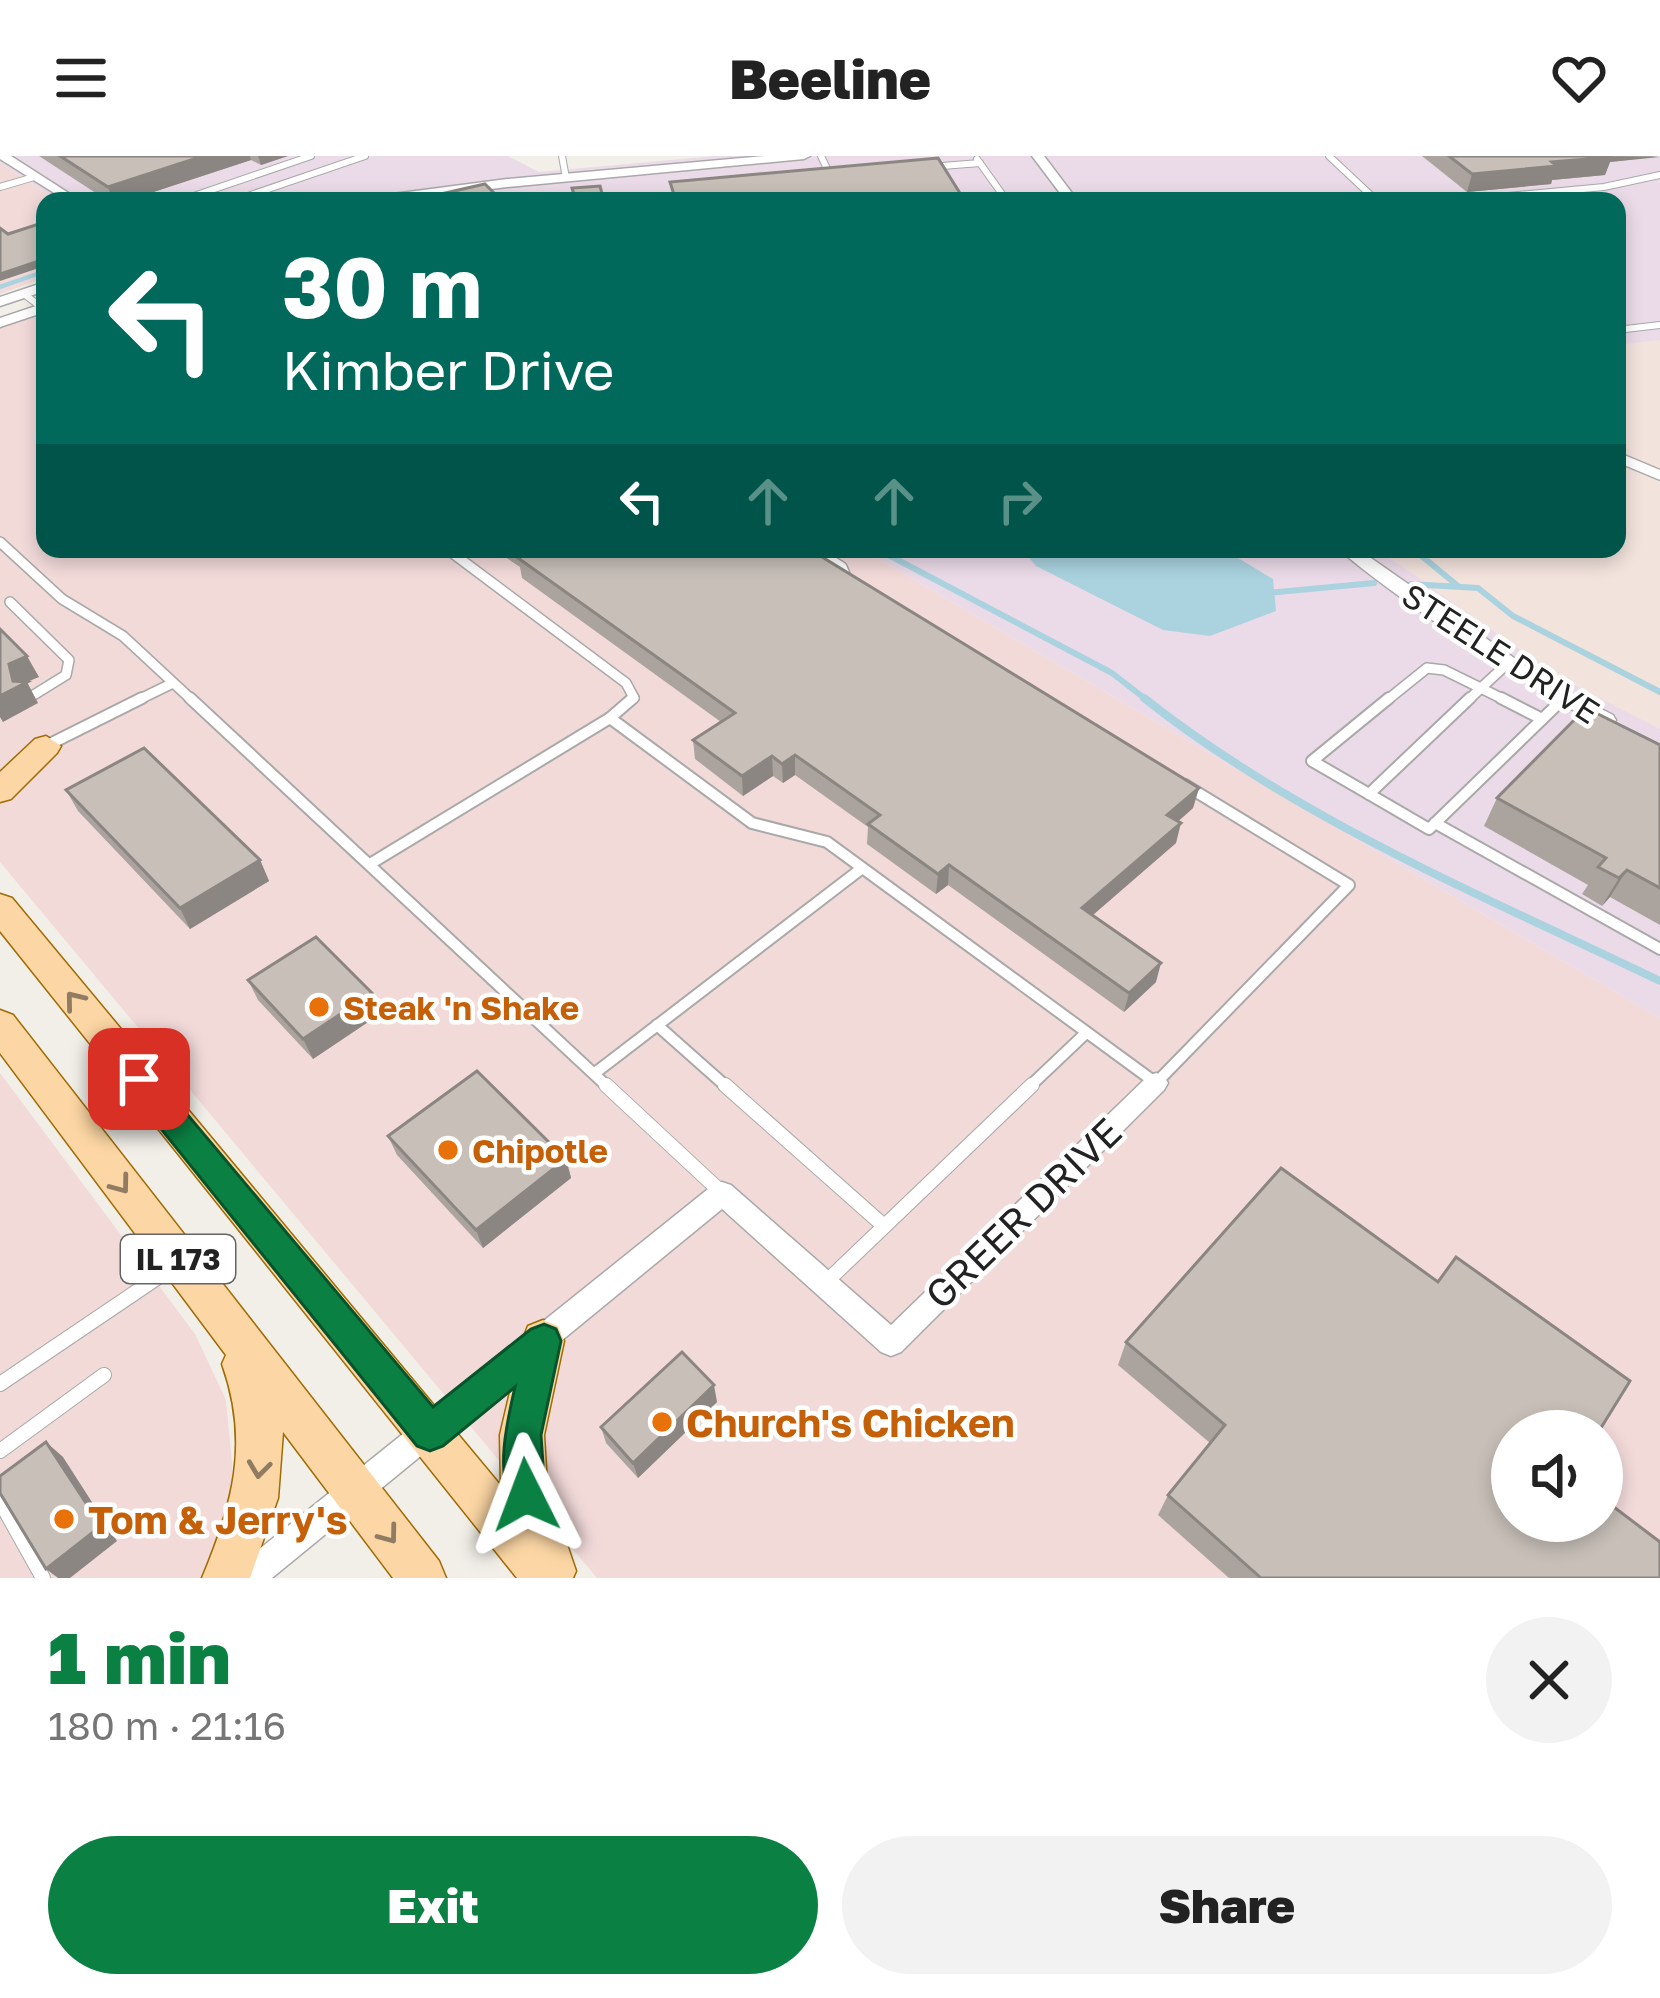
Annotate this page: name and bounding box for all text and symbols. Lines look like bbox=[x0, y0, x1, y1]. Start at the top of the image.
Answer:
icon: menu bbox=[48, 45, 114, 111]
icon: heart bbox=[1546, 45, 1612, 111]
text: Beeline bbox=[729, 46, 931, 111]
text: 30 m bbox=[282, 236, 482, 336]
icon: left bbox=[84, 240, 240, 396]
text: Kimber Drive bbox=[282, 337, 614, 402]
icon: left bbox=[609, 468, 675, 534]
icon: ahead bbox=[735, 468, 801, 534]
icon: ahead bbox=[861, 468, 927, 534]
icon: right bbox=[987, 468, 1053, 534]
street label: STEELE DRIVE bbox=[1395, 575, 1607, 731]
place label: Steak 'n Shake bbox=[343, 988, 579, 1027]
one-way arrow bbox=[67, 991, 88, 1013]
marker: Steak 'n Shake bbox=[306, 994, 332, 1020]
pin bbox=[88, 1028, 190, 1130]
icon: arrive bbox=[106, 1046, 172, 1112]
street label: GREER DRIVE bbox=[915, 1108, 1131, 1318]
place label: Chipotle bbox=[472, 1131, 608, 1170]
marker: Chipotle bbox=[435, 1137, 461, 1163]
one-way arrow bbox=[107, 1172, 129, 1193]
road number: IL 173 bbox=[121, 1235, 235, 1283]
place label: Church's Chicken bbox=[686, 1399, 1015, 1446]
marker: Church's Chicken bbox=[649, 1409, 675, 1435]
map controls bbox=[1491, 1410, 1623, 1542]
button: sound bbox=[1491, 1410, 1623, 1542]
position arrow bbox=[463, 1432, 589, 1558]
one-way arrow bbox=[247, 1459, 273, 1479]
place label: Tom & Jerry's bbox=[88, 1496, 347, 1543]
marker: Tom & Jerry's bbox=[51, 1506, 77, 1532]
one-way arrow bbox=[375, 1522, 397, 1543]
text: 1 min bbox=[48, 1613, 231, 1700]
button: close bbox=[1486, 1617, 1612, 1743]
text: 180 m · 21:16 bbox=[48, 1702, 286, 1749]
button: Exit bbox=[48, 1836, 818, 1974]
button: Share bbox=[842, 1836, 1612, 1974]

